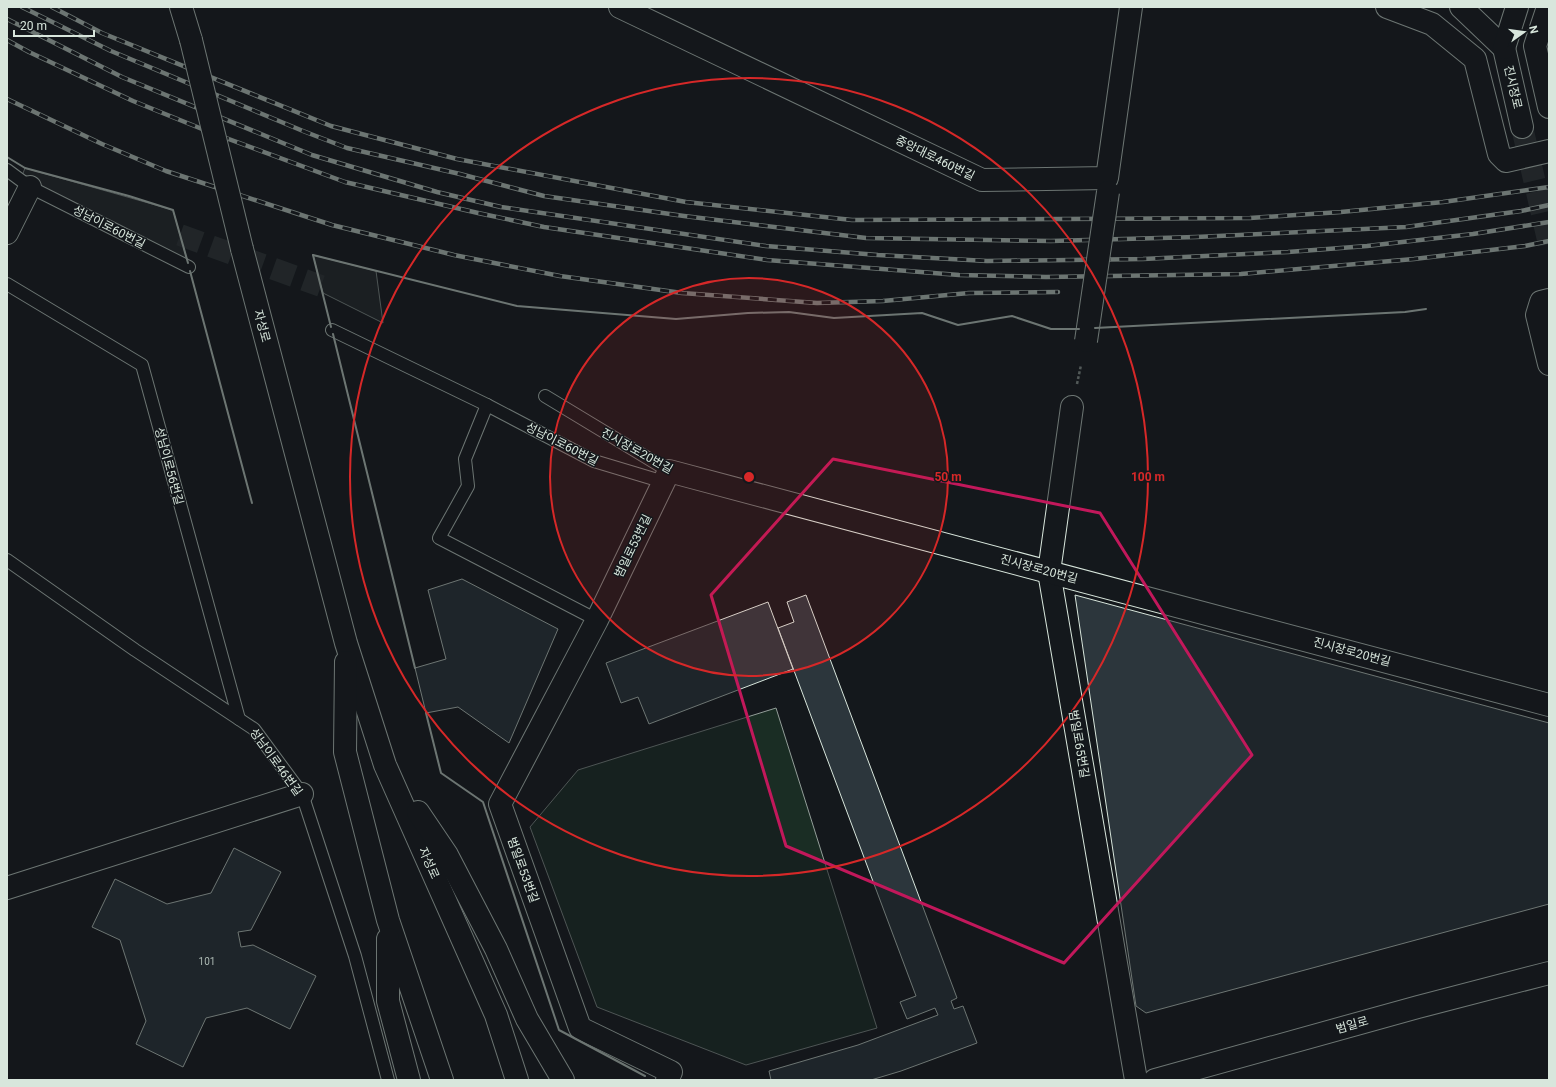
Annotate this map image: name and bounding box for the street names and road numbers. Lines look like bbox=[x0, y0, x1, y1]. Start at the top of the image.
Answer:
street label: 진시장로 bbox=[1501, 64, 1525, 110]
street label: 중앙대로460번길 bbox=[893, 133, 977, 183]
street label: 성남이로60번길 bbox=[70, 203, 148, 251]
street label: 자성로 bbox=[251, 308, 273, 344]
street label: 성남이로60번길 bbox=[523, 420, 601, 468]
street label: 성남이로56번길 bbox=[152, 426, 186, 506]
street label: 진시장로20번길 bbox=[599, 426, 675, 476]
street label: 범일로53번길 bbox=[612, 512, 654, 580]
street label: 진시장로20번길 bbox=[999, 552, 1079, 586]
street label: 진시장로20번길 bbox=[1312, 635, 1392, 669]
street label: 범일로65번길 bbox=[1066, 709, 1092, 779]
street label: 성남이로46번길 bbox=[247, 726, 305, 798]
street label: 범일로53번길 bbox=[505, 835, 541, 905]
street label: 자성로 bbox=[416, 845, 442, 881]
street label: 범일로 bbox=[1334, 1014, 1370, 1036]

